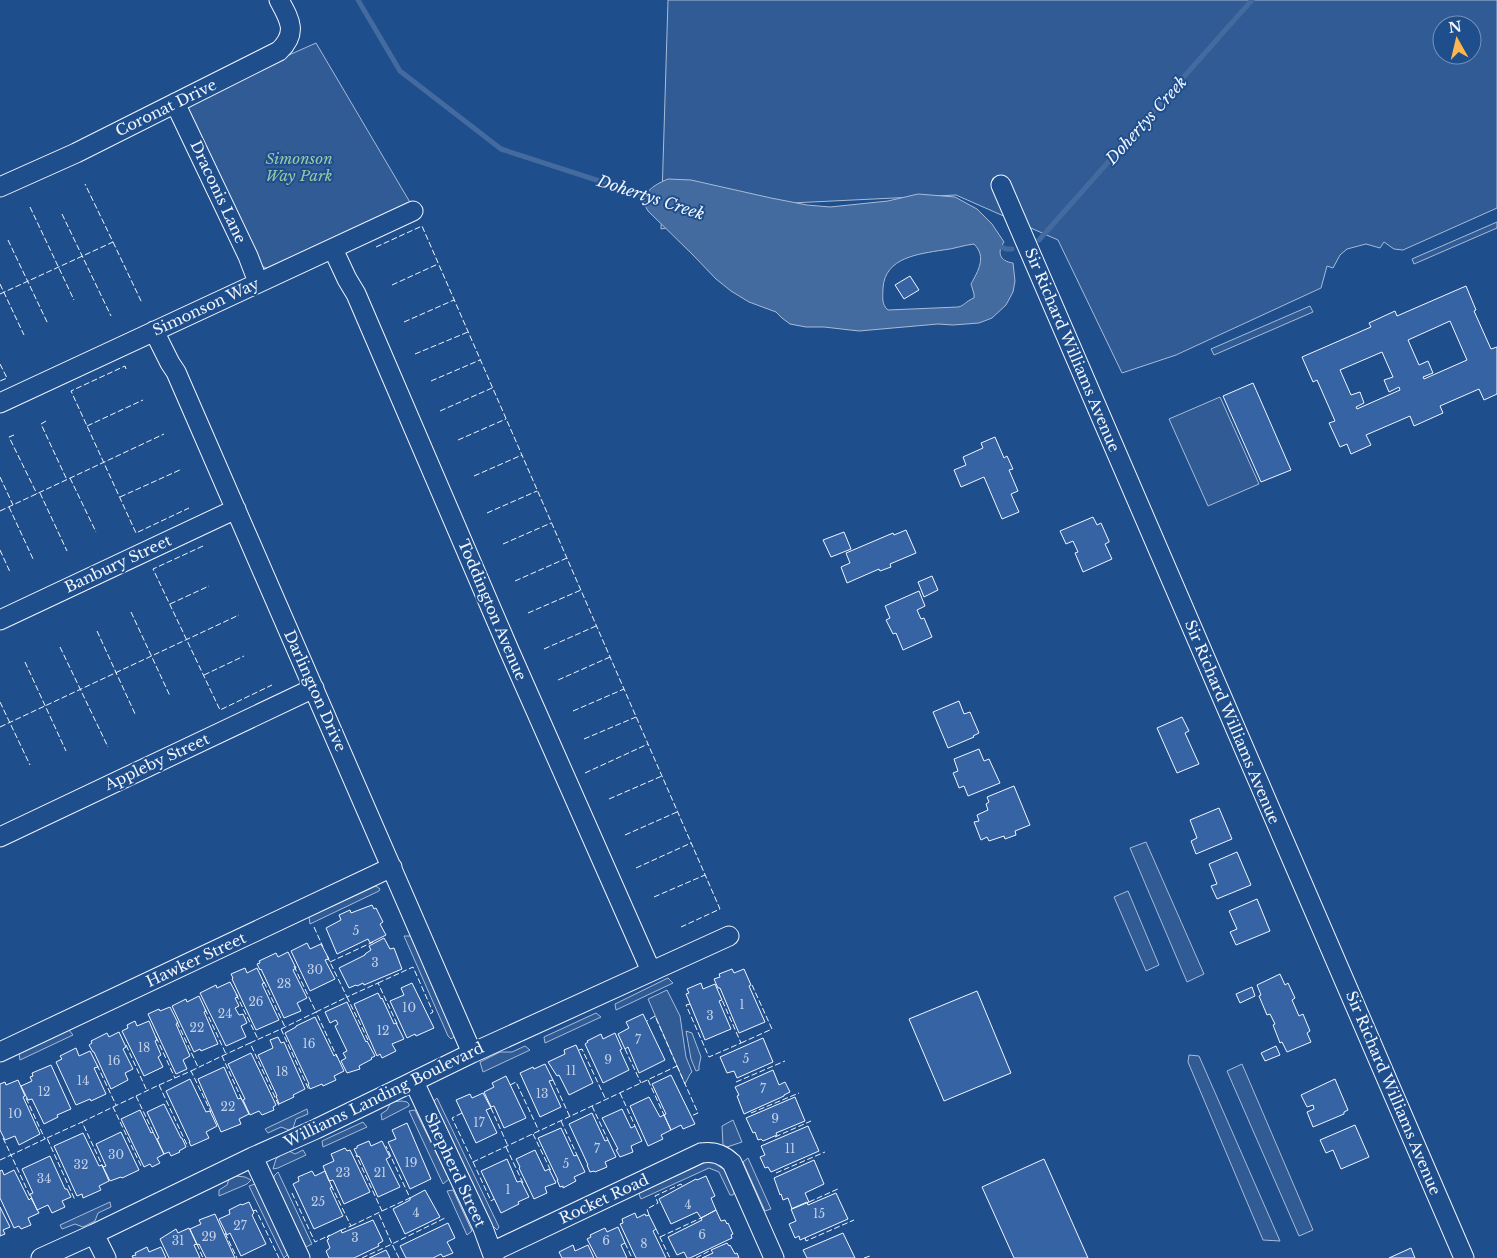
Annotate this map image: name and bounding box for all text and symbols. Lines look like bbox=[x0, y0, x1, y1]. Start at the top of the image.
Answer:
north arrow bbox=[1432, 15, 1482, 65]
text: N bbox=[1447, 17, 1463, 37]
water label: Dohertys Creek bbox=[1101, 72, 1191, 169]
street label: Coronat Drive bbox=[112, 75, 219, 140]
street label: Draconis Lane bbox=[186, 137, 251, 246]
park label: Simonson Way Park bbox=[265, 149, 333, 185]
water label: Dohertys Creek bbox=[594, 170, 707, 224]
street label: Sir Richard Williams Avenue bbox=[1021, 245, 1124, 455]
street label: Simonson Way bbox=[149, 273, 263, 340]
street label: Banbury Street bbox=[61, 530, 175, 597]
street label: Toddington Avenue bbox=[454, 536, 531, 683]
street label: Sir Richard Williams Avenue bbox=[1181, 617, 1284, 827]
street label: Darlington Drive bbox=[280, 627, 351, 754]
street label: Appleby Street bbox=[100, 729, 213, 795]
house number: 5 bbox=[353, 923, 360, 938]
street label: Hawker Street bbox=[143, 928, 249, 991]
house number: 3 bbox=[371, 955, 379, 970]
house number: 30 bbox=[307, 962, 323, 977]
house number: 28 bbox=[277, 976, 291, 991]
street label: Sir Richard Williams Avenue bbox=[1342, 988, 1445, 1198]
house number: 26 bbox=[248, 994, 264, 1009]
house number: 1 bbox=[739, 997, 745, 1012]
house number: 10 bbox=[402, 1000, 416, 1015]
house number: 24 bbox=[218, 1006, 232, 1021]
house number: 3 bbox=[706, 1008, 714, 1023]
house number: 22 bbox=[190, 1020, 204, 1035]
house number: 12 bbox=[377, 1023, 389, 1038]
house number: 7 bbox=[635, 1032, 642, 1047]
house number: 16 bbox=[302, 1036, 316, 1051]
street label: Williams Landing Boulevard bbox=[280, 1038, 487, 1152]
house number: 18 bbox=[138, 1040, 150, 1055]
house number: 5 bbox=[743, 1051, 750, 1066]
house number: 9 bbox=[604, 1052, 612, 1067]
house number: 16 bbox=[107, 1053, 121, 1068]
house number: 11 bbox=[566, 1063, 576, 1078]
house number: 18 bbox=[276, 1064, 288, 1079]
house number: 14 bbox=[77, 1073, 89, 1088]
house number: 7 bbox=[760, 1081, 767, 1096]
house number: 12 bbox=[38, 1084, 50, 1099]
house number: 13 bbox=[536, 1086, 548, 1101]
house number: 22 bbox=[221, 1099, 235, 1114]
house number: 10 bbox=[8, 1106, 22, 1121]
street label: Shepherd Street bbox=[421, 1109, 490, 1230]
house number: 9 bbox=[771, 1111, 779, 1126]
house number: 17 bbox=[473, 1115, 486, 1130]
house number: 7 bbox=[594, 1141, 601, 1156]
house number: 11 bbox=[785, 1141, 795, 1156]
house number: 30 bbox=[108, 1147, 124, 1162]
house number: 19 bbox=[404, 1155, 418, 1170]
house number: 5 bbox=[563, 1156, 570, 1171]
house number: 32 bbox=[74, 1157, 88, 1172]
house number: 23 bbox=[336, 1165, 350, 1180]
house number: 21 bbox=[374, 1165, 386, 1180]
street label: Rocket Road bbox=[556, 1170, 652, 1228]
house number: 34 bbox=[37, 1171, 51, 1186]
house number: 1 bbox=[505, 1182, 511, 1197]
house number: 25 bbox=[311, 1194, 325, 1209]
house number: 4 bbox=[684, 1197, 692, 1212]
house number: 4 bbox=[412, 1205, 420, 1220]
house number: 15 bbox=[813, 1206, 825, 1221]
house number: 27 bbox=[233, 1218, 248, 1233]
house number: 6 bbox=[698, 1227, 706, 1242]
house number: 29 bbox=[201, 1229, 217, 1244]
house number: 3 bbox=[351, 1230, 359, 1245]
house number: 31 bbox=[172, 1233, 184, 1248]
house number: 6 bbox=[602, 1233, 610, 1248]
house number: 8 bbox=[640, 1236, 648, 1251]

